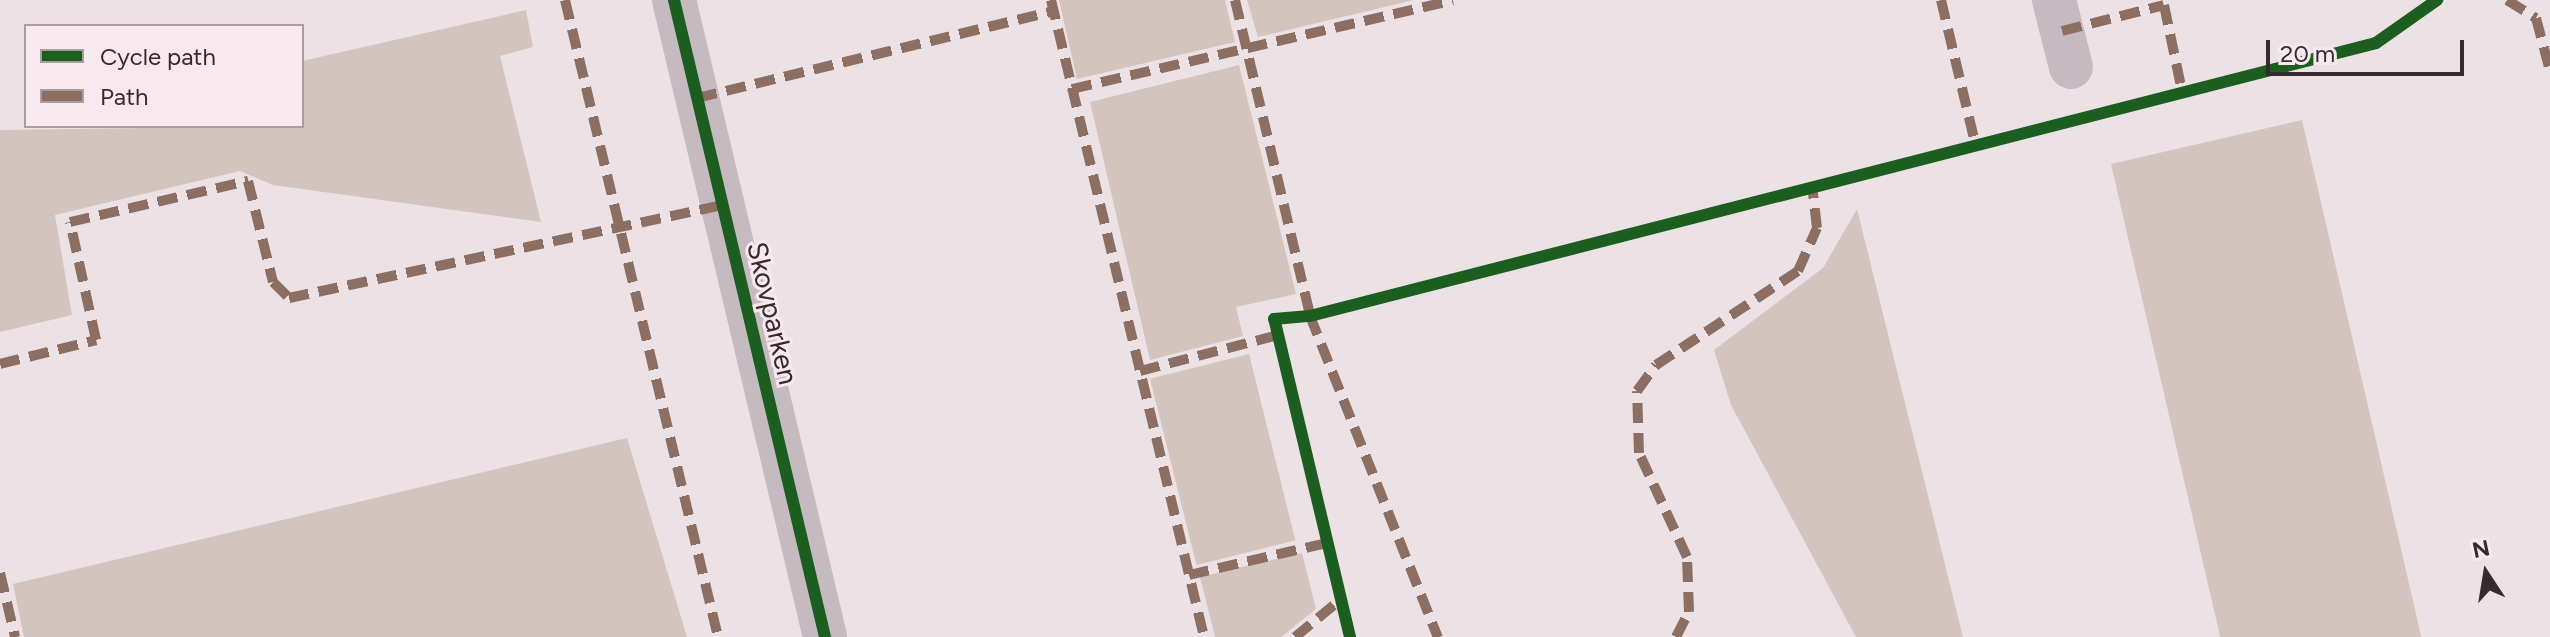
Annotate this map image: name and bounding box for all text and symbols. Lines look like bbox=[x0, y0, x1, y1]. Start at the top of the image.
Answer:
legend bbox=[24, 24, 304, 128]
scale bar bbox=[2270, 24, 2468, 74]
text: 20 m bbox=[2280, 39, 2335, 68]
text: Cycle path bbox=[100, 42, 216, 71]
text: Path bbox=[100, 82, 148, 111]
street label: Skovparken bbox=[740, 238, 806, 388]
north arrow bbox=[2446, 533, 2526, 613]
text: N bbox=[2470, 534, 2492, 564]

